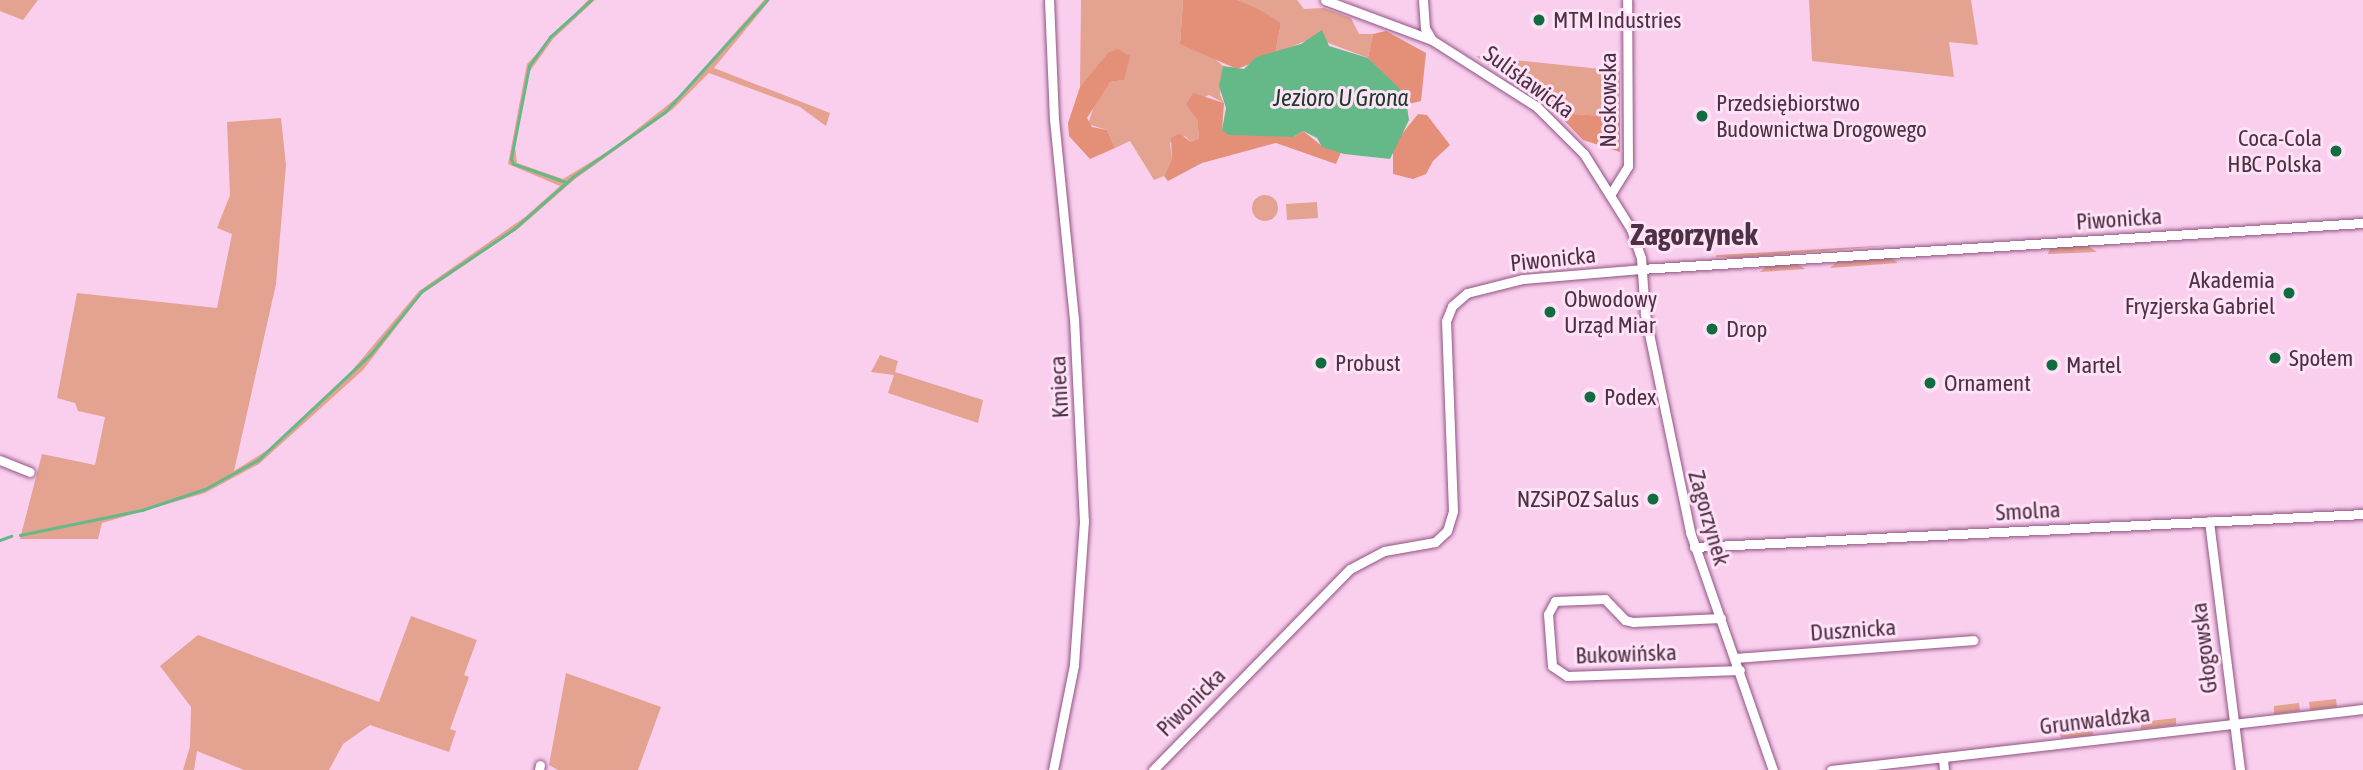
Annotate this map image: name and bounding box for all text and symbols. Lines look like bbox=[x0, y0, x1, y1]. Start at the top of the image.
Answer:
place label: MTM Industries bbox=[1553, 6, 1681, 34]
marker: MTM Industries bbox=[1531, 12, 1547, 28]
street label: Sulisławicka bbox=[1478, 40, 1580, 124]
street label: Noskowska bbox=[1594, 52, 1622, 148]
water label: Jezioro U Grona bbox=[1273, 84, 1409, 112]
place label: Przedsiębiorstwo Budownictwa Drogowego bbox=[1716, 89, 1927, 143]
marker: Przedsiębiorstwo Budownictwa Drogowego bbox=[1694, 108, 1710, 124]
place label: Coca-Cola HBC Polska bbox=[2227, 124, 2322, 178]
marker: Coca-Cola HBC Polska bbox=[2328, 143, 2344, 159]
street label: Piwonicka bbox=[2075, 202, 2163, 236]
district label: Zagorzynek bbox=[1630, 216, 1758, 252]
street label: Piwonicka bbox=[1509, 241, 1597, 277]
place label: Akademia Fryzjerska Gabriel bbox=[2125, 266, 2275, 320]
place label: Obwodowy Urząd Miar bbox=[1564, 285, 1657, 339]
marker: Akademia Fryzjerska Gabriel bbox=[2281, 285, 2297, 301]
marker: Obwodowy Urząd Miar bbox=[1542, 304, 1558, 320]
place label: Drop bbox=[1726, 315, 1767, 343]
marker: Drop bbox=[1704, 321, 1720, 337]
place label: Społem bbox=[2289, 344, 2353, 372]
place label: Probust bbox=[1335, 349, 1401, 377]
marker: Społem bbox=[2267, 350, 2283, 366]
place label: Martel bbox=[2066, 351, 2122, 379]
street label: Kmieca bbox=[1044, 355, 1074, 419]
marker: Probust bbox=[1313, 355, 1329, 371]
marker: Martel bbox=[2044, 357, 2060, 373]
place label: Ornament bbox=[1944, 369, 2031, 397]
marker: Ornament bbox=[1922, 375, 1938, 391]
place label: Podex bbox=[1604, 383, 1656, 411]
marker: Podex bbox=[1582, 389, 1598, 405]
street label: Zagorzynek bbox=[1682, 467, 1736, 569]
place label: NZSiPOZ Salus bbox=[1517, 485, 1639, 513]
marker: NZSiPOZ Salus bbox=[1645, 491, 1661, 507]
street label: Smolna bbox=[1995, 496, 2061, 526]
street label: Głogowska bbox=[2185, 601, 2223, 695]
street label: Dusznicka bbox=[1809, 613, 1897, 647]
street label: Bukowińska bbox=[1575, 638, 1677, 670]
street label: Piwonicka bbox=[1151, 662, 1231, 742]
street label: Grunwaldzka bbox=[2038, 700, 2152, 740]

